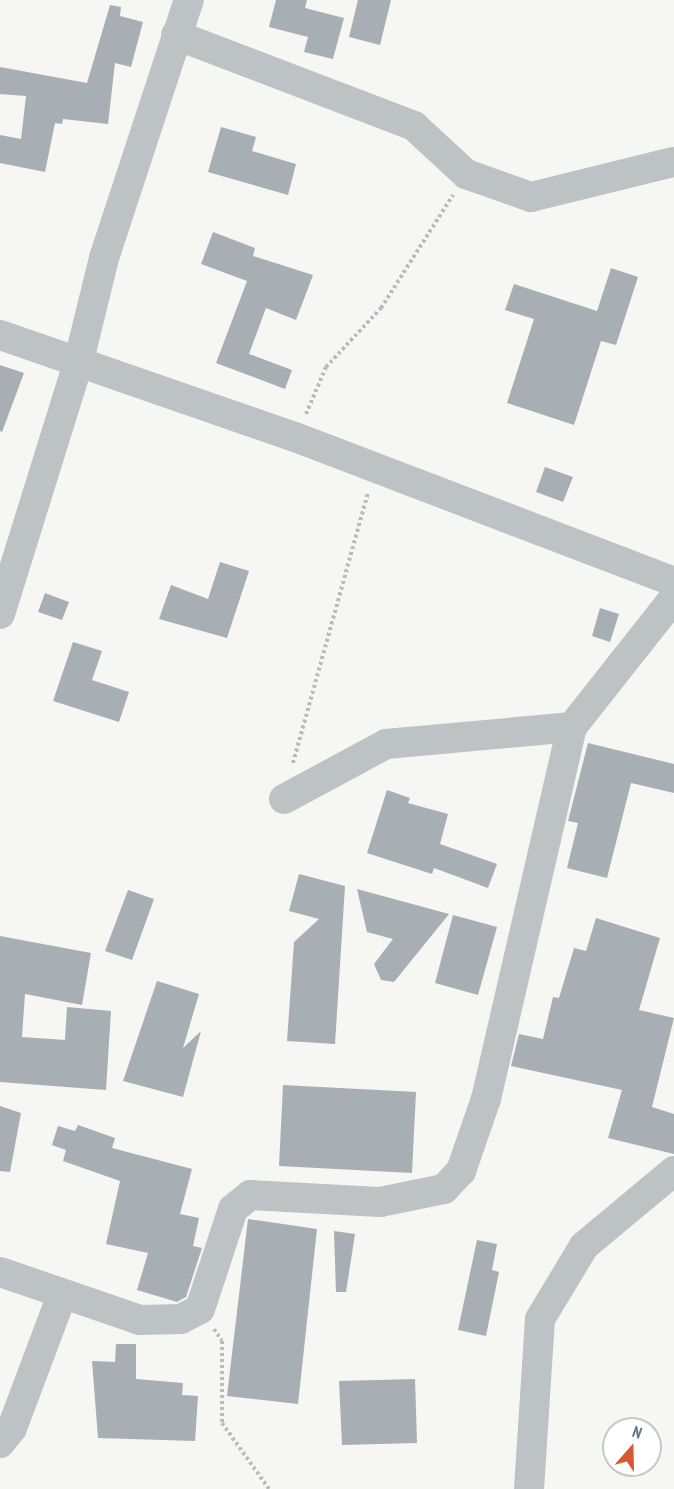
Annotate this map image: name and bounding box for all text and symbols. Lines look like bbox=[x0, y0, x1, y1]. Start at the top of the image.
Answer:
north arrow bbox=[602, 1417, 662, 1477]
text: N bbox=[630, 1421, 645, 1443]

